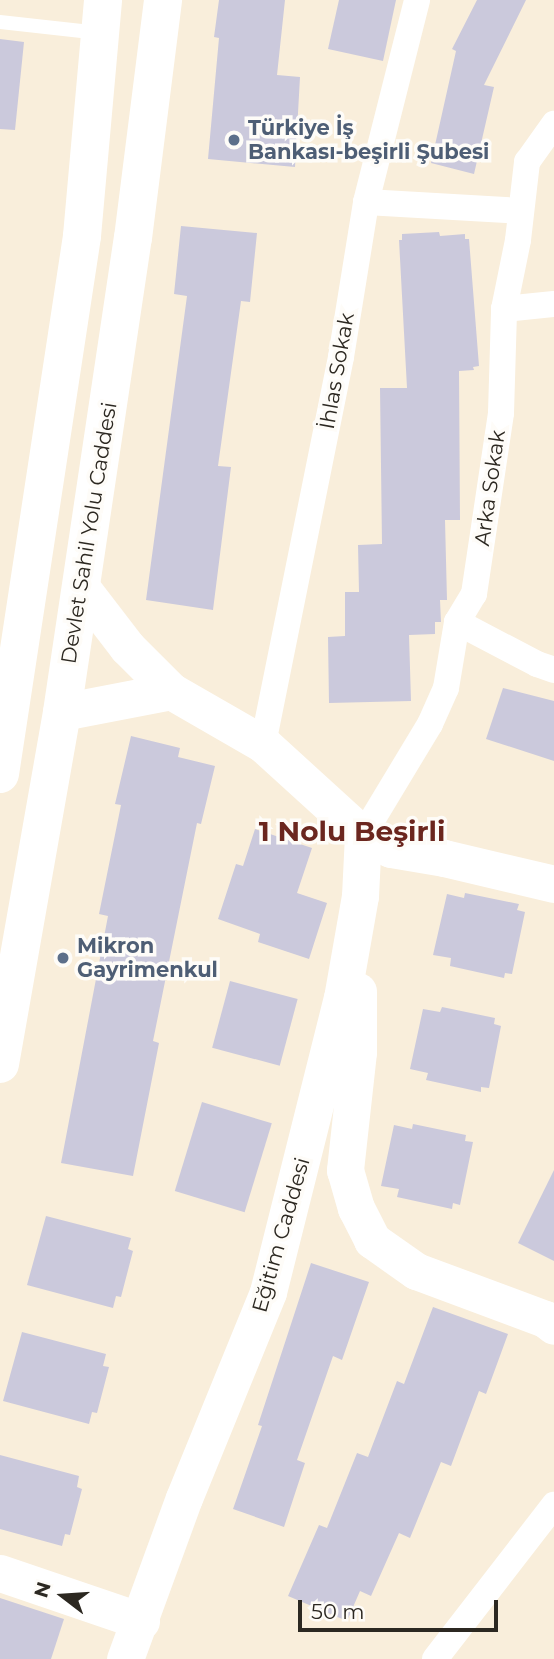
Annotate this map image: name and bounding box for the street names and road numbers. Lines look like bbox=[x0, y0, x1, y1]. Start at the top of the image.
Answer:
street label: İhlas Sokak bbox=[314, 311, 360, 431]
street label: Devlet Sahil Yolu Caddesi bbox=[56, 400, 122, 666]
street label: Arka Sokak bbox=[469, 428, 511, 548]
street label: Eğitim Caddesi bbox=[247, 1155, 315, 1315]

